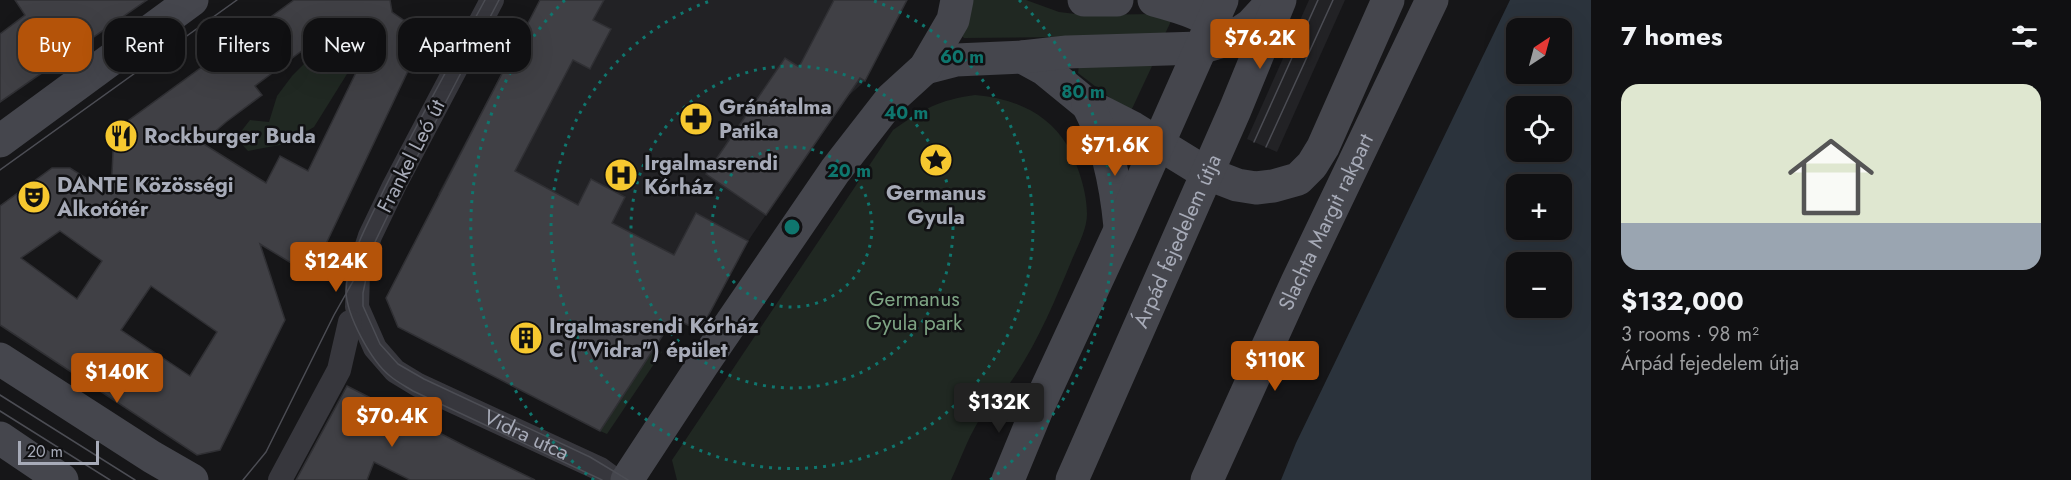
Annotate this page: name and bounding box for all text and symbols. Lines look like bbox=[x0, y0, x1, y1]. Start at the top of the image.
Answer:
text: 7 homes bbox=[1621, 17, 1723, 55]
chip: Buy bbox=[18, 18, 92, 72]
chip: Rent bbox=[104, 18, 185, 72]
chip: Filters bbox=[197, 18, 291, 72]
chip: New bbox=[303, 18, 386, 72]
chip: Apartment bbox=[398, 18, 531, 72]
north arrow bbox=[1506, 18, 1572, 84]
map controls bbox=[1506, 18, 1572, 318]
pin: $76.2K bbox=[1211, 19, 1309, 70]
icon: filters bbox=[2008, 20, 2041, 53]
text: $76.2K bbox=[1224, 24, 1296, 53]
text: 60 m bbox=[940, 44, 984, 70]
text: 80 m bbox=[1061, 79, 1105, 105]
place label: Gránátalma Patika bbox=[719, 92, 832, 146]
street label: Frankel Leó út bbox=[370, 94, 452, 218]
button: locate bbox=[1506, 96, 1572, 162]
text: 40 m bbox=[884, 100, 928, 126]
pharmacy icon: Gránátalma Patika bbox=[678, 101, 714, 137]
restaurant icon: Rockburger Buda bbox=[103, 118, 139, 154]
place label: Rockburger Buda bbox=[144, 121, 316, 151]
icon: home bbox=[1777, 123, 1885, 231]
pin: $71.6K bbox=[1066, 126, 1164, 177]
street label: Slachta Margit rakpart bbox=[1271, 129, 1381, 315]
text: $71.6K bbox=[1081, 131, 1149, 160]
place icon: Germanus Gyula bbox=[918, 142, 954, 178]
place label: Irgalmasrendi Kórház bbox=[644, 148, 778, 202]
street label: Árpád fejedelem útja bbox=[1126, 149, 1229, 333]
hospital icon: Irgalmasrendi Kórház bbox=[603, 157, 639, 193]
text: 20 m bbox=[827, 158, 871, 184]
place label: DANTE Közösségi Alkotótér bbox=[56, 170, 234, 224]
button: + bbox=[1506, 174, 1572, 240]
place label: Germanus Gyula bbox=[886, 178, 986, 232]
theatre icon: DANTE Közösségi Alkotótér bbox=[16, 179, 52, 215]
centre of rings bbox=[782, 217, 802, 237]
pin: $124K bbox=[294, 242, 378, 293]
text: $124K bbox=[304, 247, 368, 276]
button: − bbox=[1506, 252, 1572, 318]
text: $132,000 bbox=[1621, 282, 1744, 320]
park label: Germanus Gyula park bbox=[866, 284, 963, 338]
place label: Irgalmasrendi Kórház C ("Vidra") épület bbox=[549, 311, 759, 365]
building icon: Irgalmasrendi Kórház C ("Vidra") épület bbox=[508, 320, 544, 356]
text: 3 rooms · 98 m² bbox=[1621, 320, 1759, 349]
pin: $110K bbox=[1233, 341, 1317, 392]
text: $110K bbox=[1245, 346, 1305, 375]
text: Árpád fejedelem útja bbox=[1621, 349, 1799, 378]
pin: $140K bbox=[75, 353, 159, 404]
text: $140K bbox=[85, 358, 149, 387]
pin: $132K bbox=[957, 383, 1041, 434]
text: $132K bbox=[968, 388, 1030, 417]
pin: $70.4K bbox=[343, 397, 441, 448]
text: $70.4K bbox=[356, 402, 428, 431]
street label: Vidra utca bbox=[479, 402, 574, 468]
scale bar bbox=[18, 438, 99, 466]
text: 20 m bbox=[27, 440, 63, 463]

